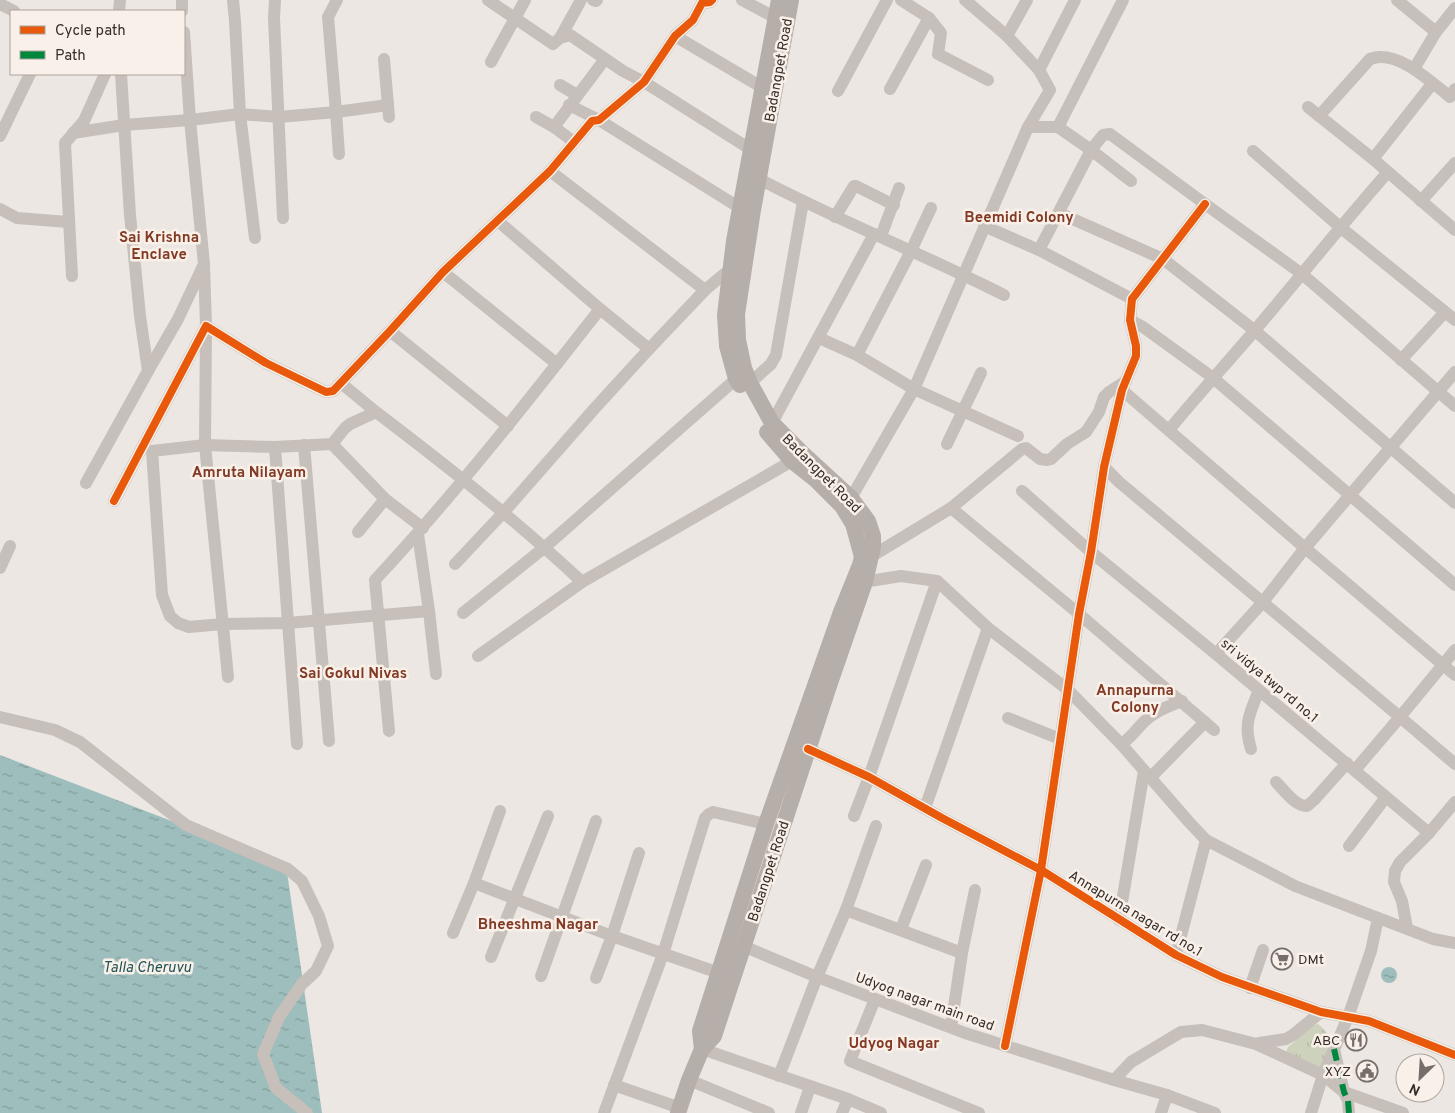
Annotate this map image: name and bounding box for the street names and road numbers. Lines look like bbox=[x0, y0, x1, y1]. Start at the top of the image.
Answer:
street label: Badangpet Road bbox=[762, 17, 797, 123]
street label: Badangpet Road bbox=[778, 431, 864, 517]
street label: sri vidya twp rd no.1 bbox=[1217, 635, 1321, 727]
street label: Badangpet Road bbox=[745, 819, 794, 924]
street label: Annapurna nagar rd no.1 bbox=[1065, 868, 1205, 961]
street label: Udyog nagar main road bbox=[853, 969, 996, 1035]

